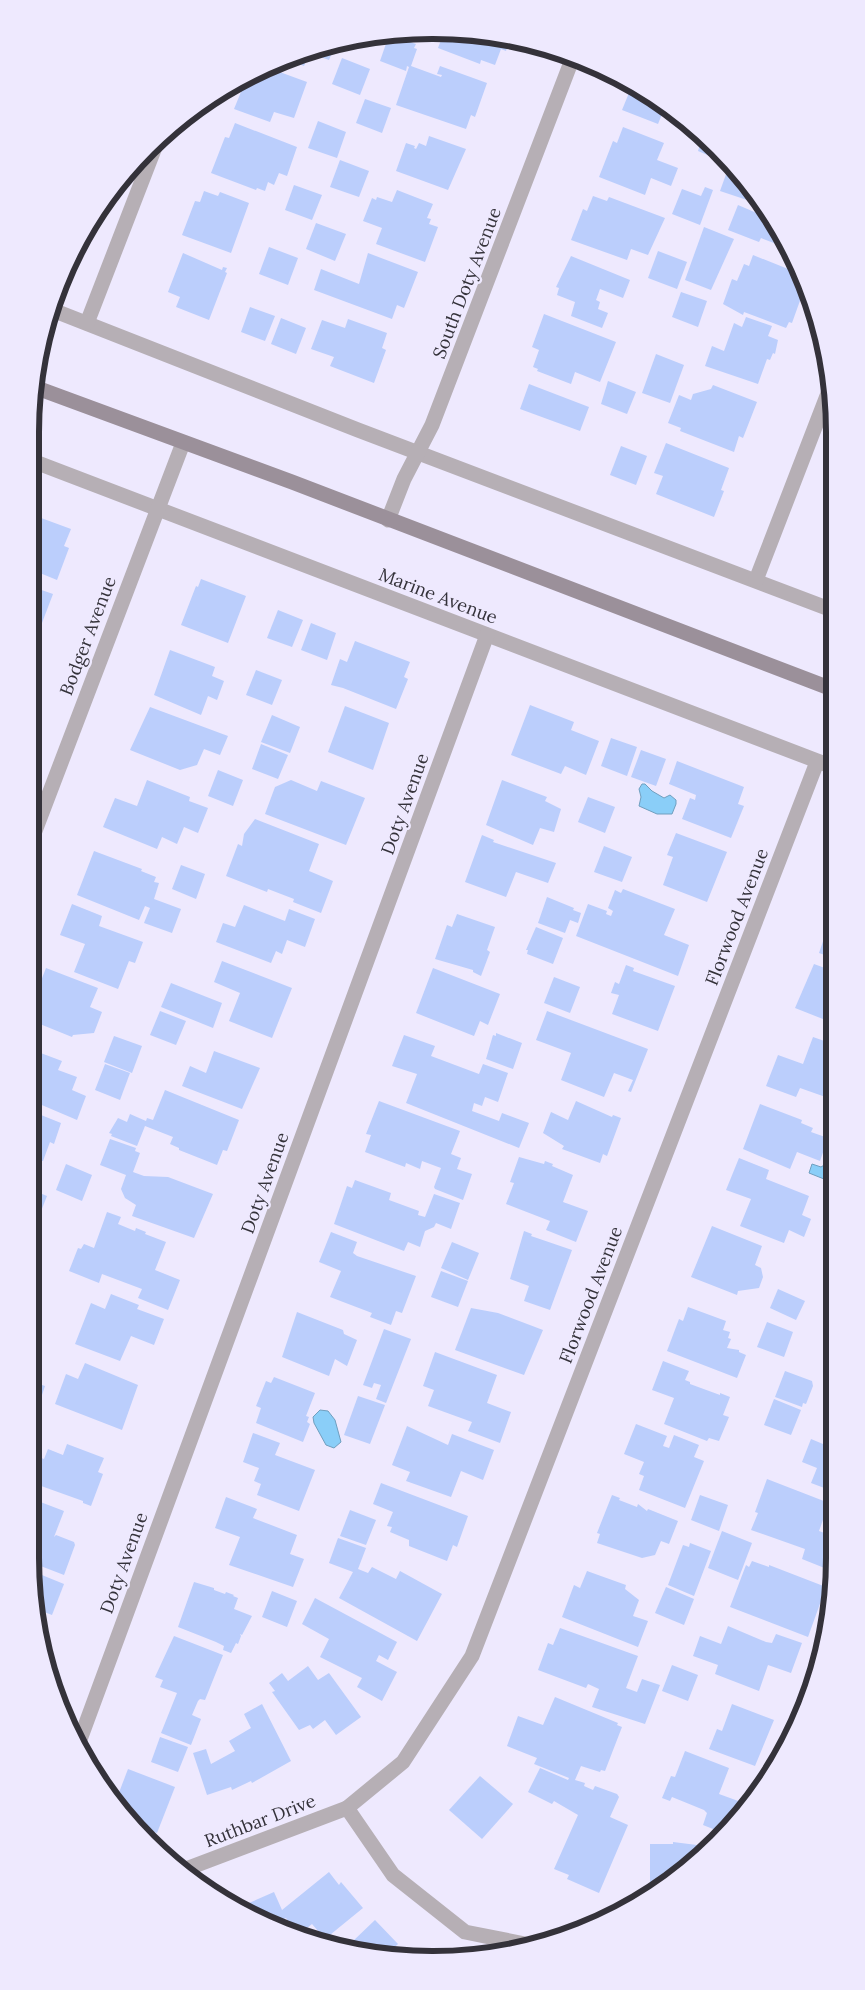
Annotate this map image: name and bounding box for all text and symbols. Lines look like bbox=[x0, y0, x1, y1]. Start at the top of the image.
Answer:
street label: South Doty Avenue bbox=[427, 204, 506, 362]
street label: Marine Avenue bbox=[376, 562, 501, 629]
street label: Bodger Avenue bbox=[54, 573, 121, 699]
street label: Doty Avenue bbox=[376, 750, 434, 858]
street label: Florwood Avenue bbox=[700, 845, 773, 989]
street label: Doty Avenue bbox=[236, 1129, 294, 1237]
street label: Florwood Avenue bbox=[554, 1223, 627, 1367]
street label: Doty Avenue bbox=[95, 1509, 153, 1617]
street label: Ruthbar Drive bbox=[201, 1789, 319, 1852]

